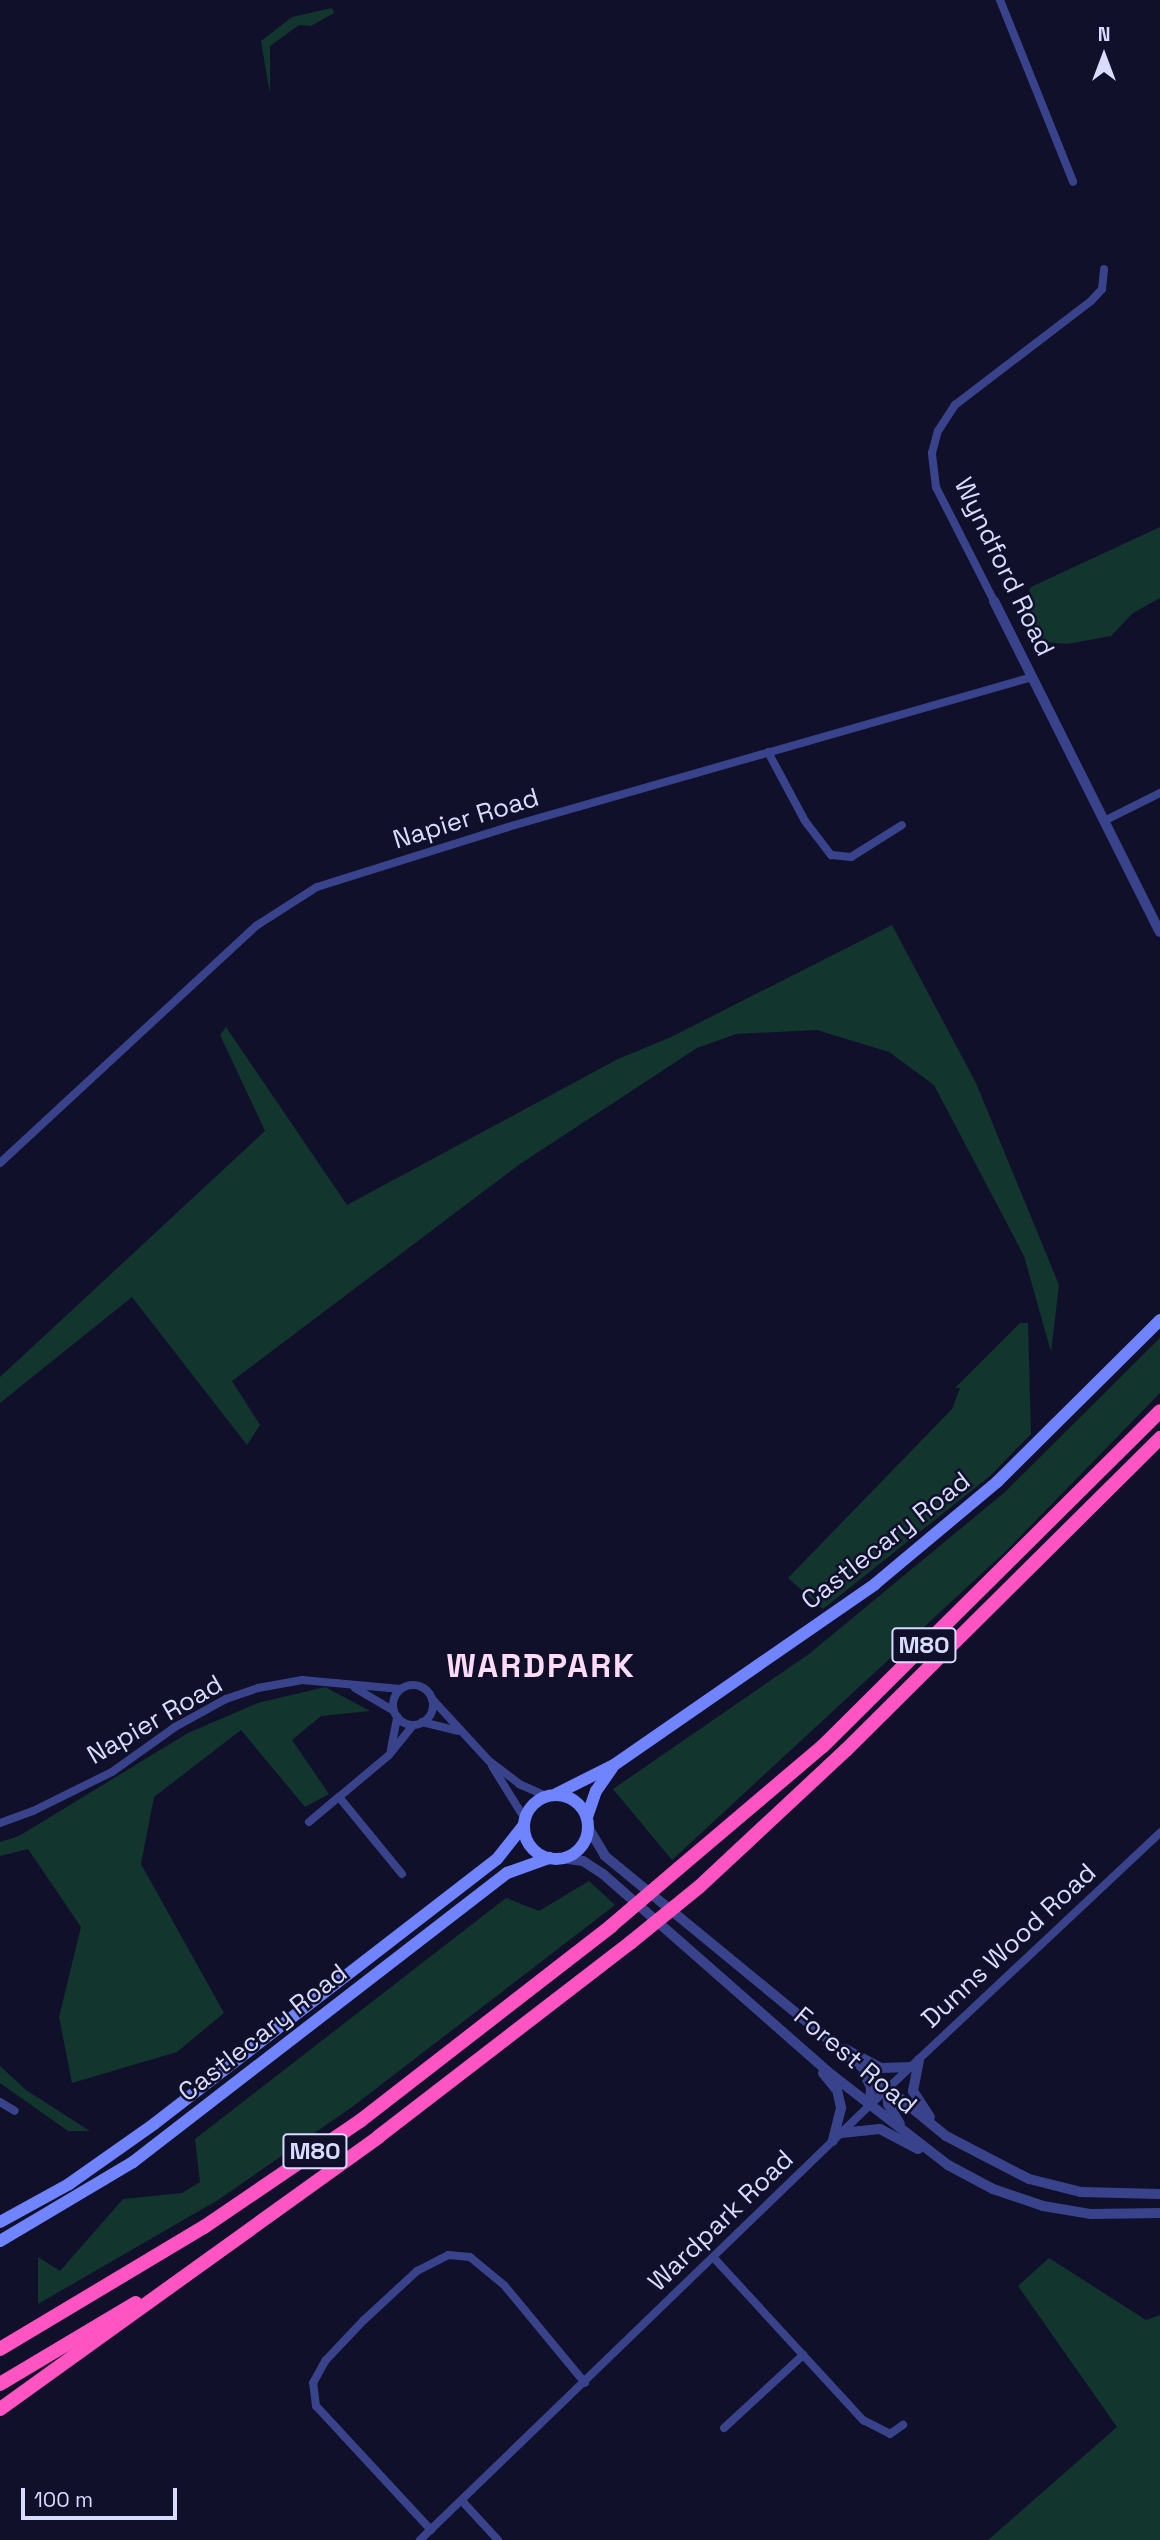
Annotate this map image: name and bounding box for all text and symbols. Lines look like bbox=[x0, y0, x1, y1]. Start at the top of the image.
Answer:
north arrow bbox=[1069, 21, 1139, 91]
text: N bbox=[1098, 22, 1110, 47]
street label: Wyndford Road bbox=[947, 473, 1061, 661]
street label: Napier Road bbox=[389, 782, 543, 856]
street label: Castlecary Road bbox=[795, 1465, 977, 1617]
road number: M80 bbox=[891, 1624, 957, 1666]
district label: WARDPARK bbox=[447, 1647, 635, 1687]
street label: Napier Road bbox=[82, 1669, 228, 1771]
street label: Dunns Wood Road bbox=[915, 1857, 1103, 2035]
street label: Castlecary Road bbox=[172, 1957, 354, 2109]
street label: Forest Road bbox=[787, 2001, 923, 2121]
road number: M80 bbox=[282, 2130, 348, 2172]
street label: Wardpark Road bbox=[642, 2144, 800, 2298]
scale bar bbox=[24, 2474, 180, 2518]
text: 100 m bbox=[34, 2486, 93, 2513]

